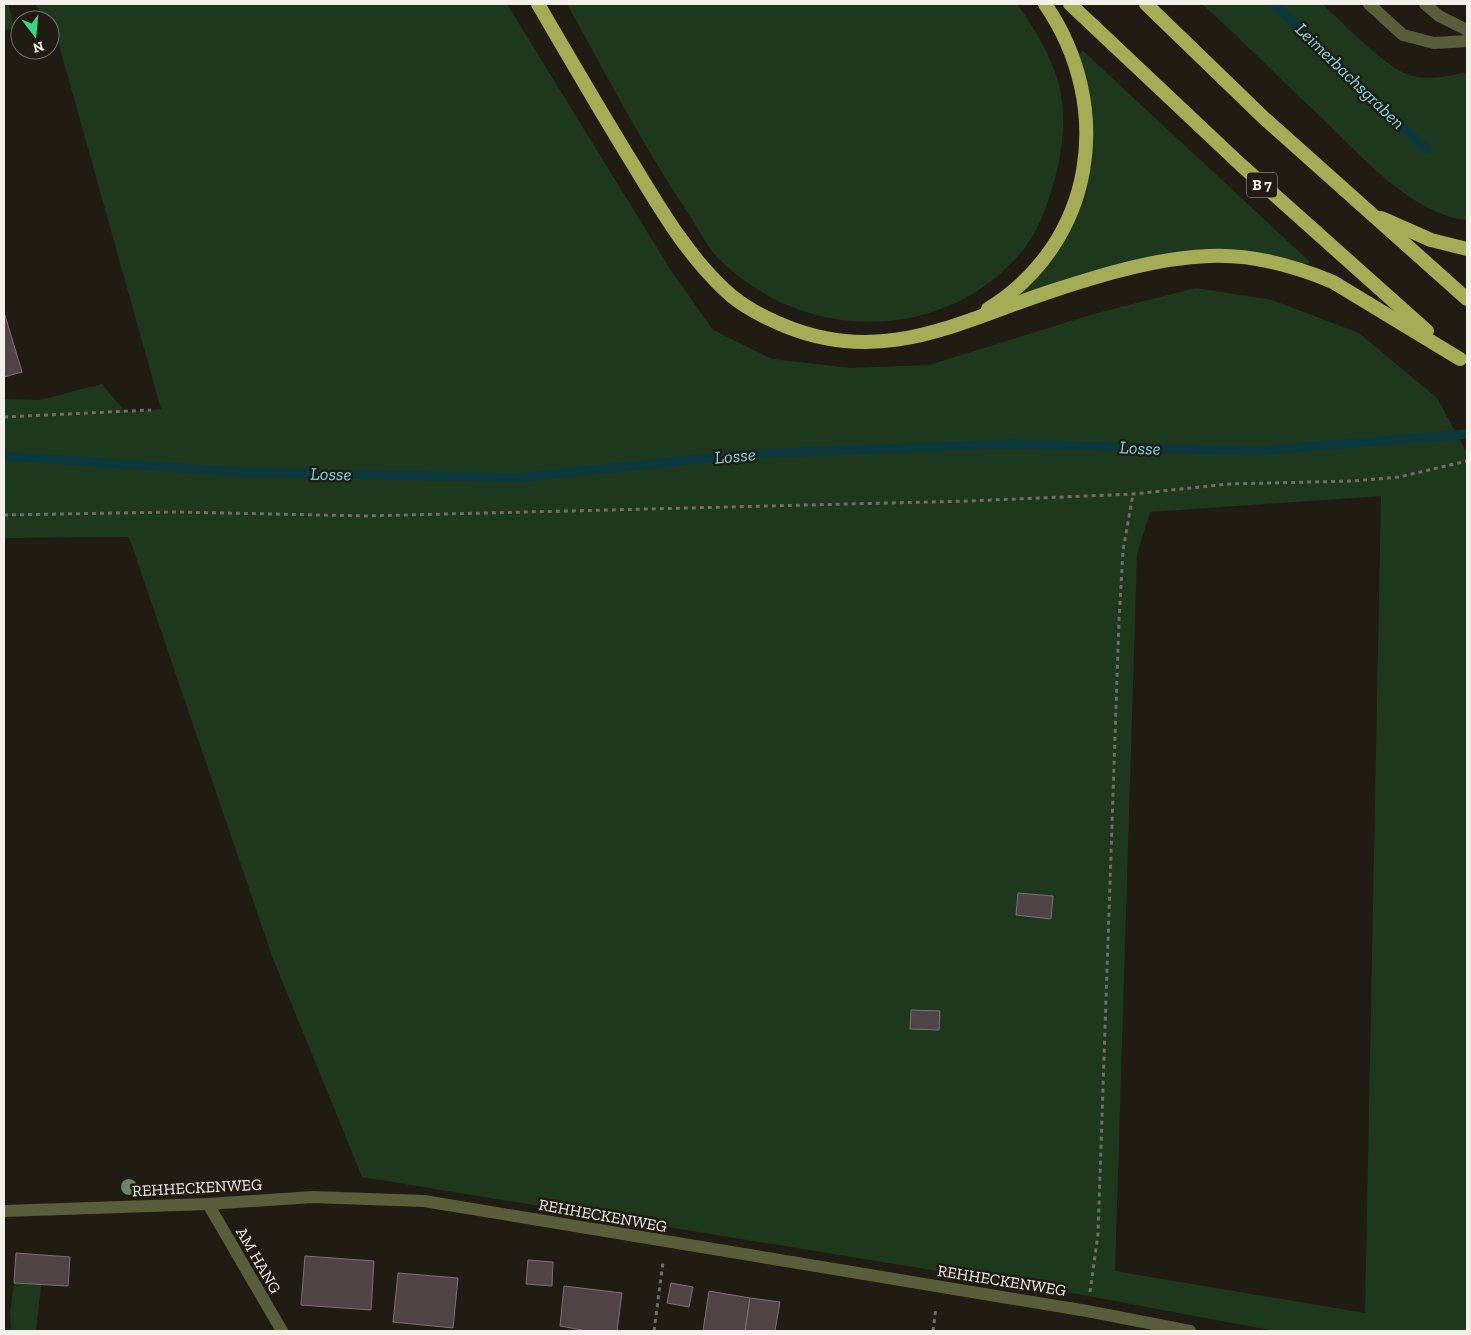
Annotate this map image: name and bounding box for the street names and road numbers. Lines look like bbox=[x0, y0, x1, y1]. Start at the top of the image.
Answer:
road number: B 7 bbox=[1247, 172, 1277, 198]
street label: REHHECKENWEG bbox=[132, 1175, 262, 1200]
street label: REHHECKENWEG bbox=[537, 1195, 669, 1236]
street label: AM HANG bbox=[232, 1224, 285, 1297]
street label: REHHECKENWEG bbox=[936, 1261, 1068, 1300]

